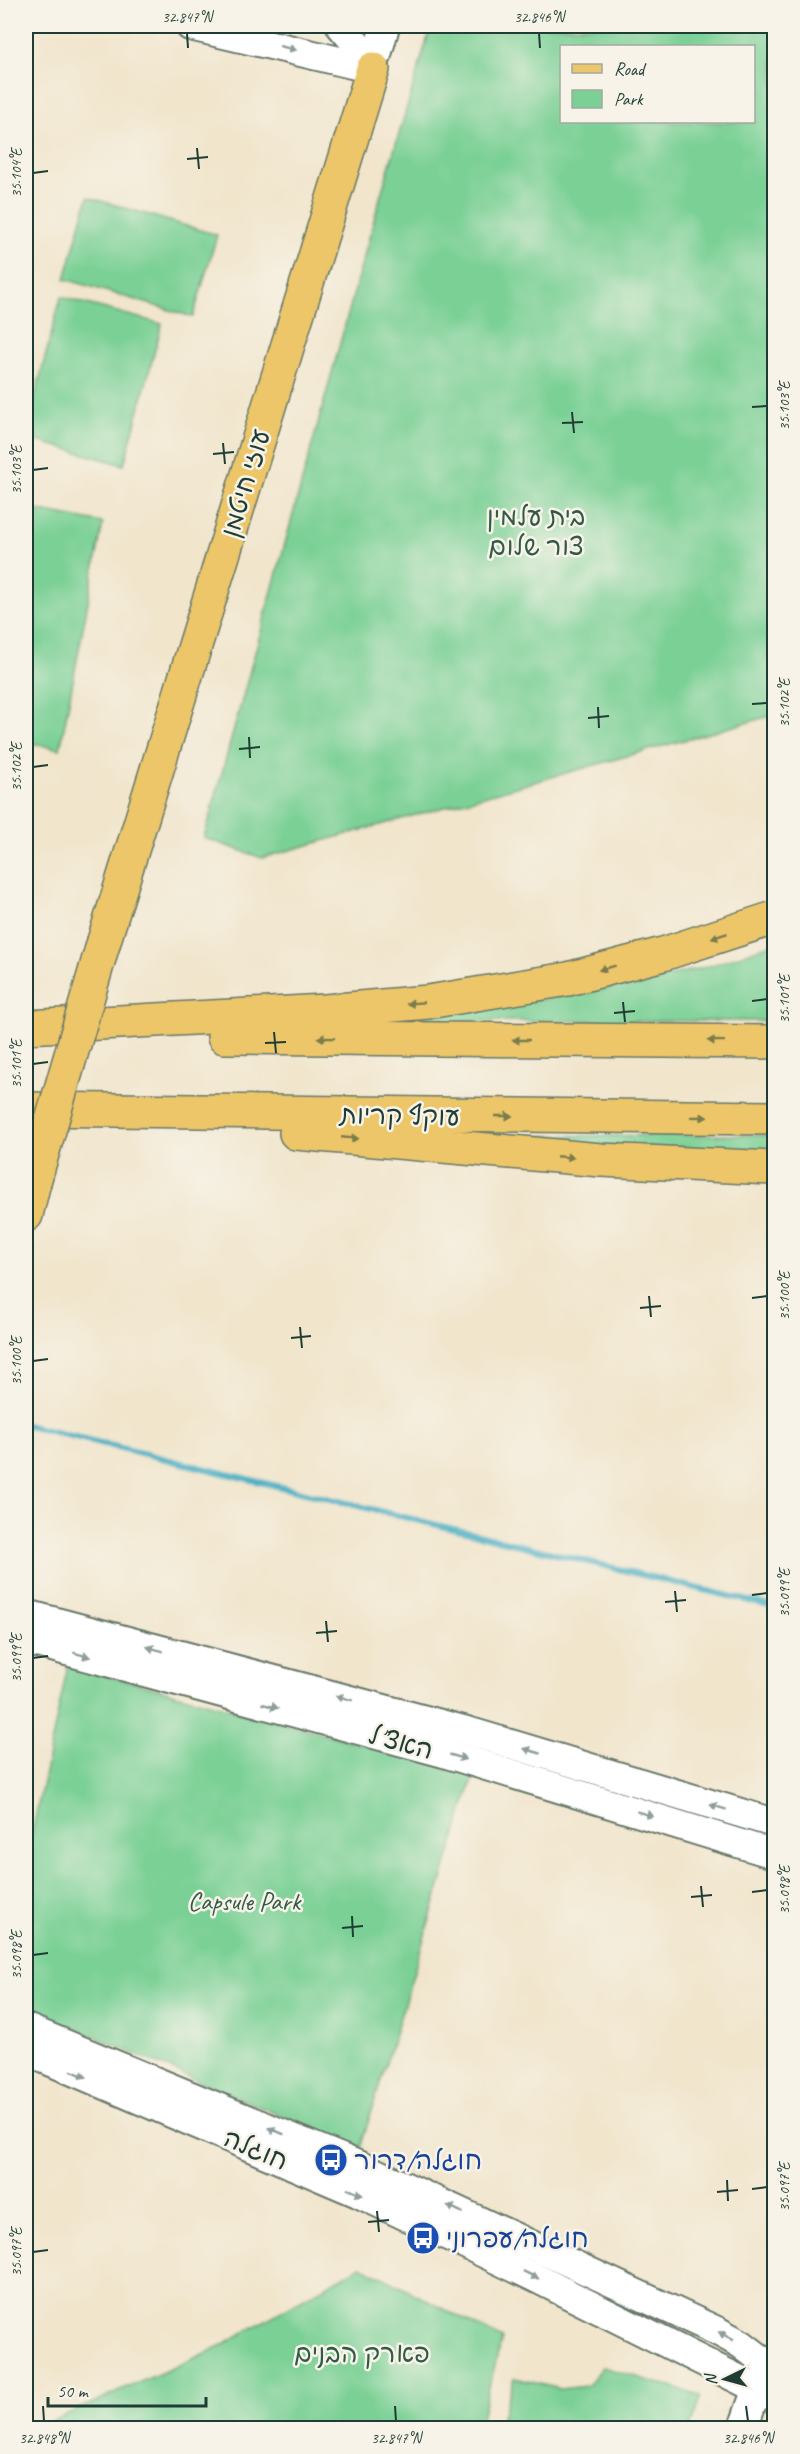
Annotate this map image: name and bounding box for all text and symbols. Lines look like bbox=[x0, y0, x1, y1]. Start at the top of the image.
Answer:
text: 32.847°N bbox=[162, 8, 215, 27]
text: 32.846°N bbox=[514, 8, 567, 27]
one-way arrow bbox=[279, 44, 297, 54]
legend bbox=[560, 45, 755, 123]
text: Road bbox=[614, 58, 647, 80]
text: Park bbox=[614, 88, 644, 110]
text: 35.104°E bbox=[7, 146, 26, 197]
text: 35.103°E bbox=[775, 379, 794, 430]
street label: עוזי חיטמן bbox=[213, 425, 278, 541]
text: 35.103°E bbox=[7, 443, 26, 494]
park label: בית עלמין צור שלום bbox=[487, 500, 585, 563]
text: 35.102°E bbox=[775, 676, 794, 727]
text: 35.102°E bbox=[7, 740, 26, 791]
one-way arrow bbox=[710, 932, 728, 941]
one-way arrow bbox=[597, 964, 616, 974]
text: 35.101°E bbox=[775, 972, 794, 1023]
one-way arrow bbox=[405, 998, 424, 1008]
one-way arrow bbox=[317, 1033, 336, 1043]
one-way arrow bbox=[512, 1035, 531, 1045]
one-way arrow bbox=[707, 1036, 726, 1046]
text: 35.101°E bbox=[7, 1037, 26, 1088]
street label: עוקף קריות bbox=[338, 1098, 460, 1133]
one-way arrow bbox=[494, 1111, 513, 1121]
one-way arrow bbox=[689, 1112, 708, 1122]
one-way arrow bbox=[340, 1133, 359, 1143]
one-way arrow bbox=[556, 1152, 575, 1162]
text: 35.100°E bbox=[775, 1269, 794, 1320]
text: 35.100°E bbox=[7, 1334, 26, 1385]
text: 35.099°E bbox=[775, 1566, 794, 1617]
text: 35.099°E bbox=[7, 1631, 26, 1682]
one-way arrow bbox=[146, 1643, 164, 1653]
one-way arrow bbox=[73, 1651, 91, 1660]
one-way arrow bbox=[335, 1693, 353, 1703]
one-way arrow bbox=[261, 1702, 279, 1711]
street label: האצ"ל bbox=[365, 1718, 437, 1767]
one-way arrow bbox=[523, 1746, 541, 1755]
one-way arrow bbox=[449, 1753, 467, 1762]
one-way arrow bbox=[709, 1802, 727, 1811]
one-way arrow bbox=[636, 1810, 654, 1819]
text: 35.098°E bbox=[775, 1863, 794, 1914]
park label: Capsule Park bbox=[188, 1885, 302, 1918]
text: 35.098°E bbox=[7, 1928, 26, 1979]
one-way arrow bbox=[71, 2069, 89, 2079]
street label: חוגלה bbox=[219, 2121, 293, 2178]
one-way arrow bbox=[267, 2126, 285, 2135]
bus stop icon: חוגלה/דרור bbox=[313, 2142, 349, 2178]
place label: חוגלה/דרור bbox=[354, 2144, 482, 2177]
text: 35.097°E bbox=[775, 2160, 794, 2211]
one-way arrow bbox=[346, 2188, 364, 2197]
one-way arrow bbox=[446, 2205, 463, 2214]
bus stop icon: חוגלה/עפרוני bbox=[405, 2220, 441, 2256]
place label: חוגלה/עפרוני bbox=[446, 2222, 589, 2255]
text: 35.097°E bbox=[7, 2225, 26, 2276]
one-way arrow bbox=[523, 2271, 540, 2280]
one-way arrow bbox=[718, 2331, 735, 2341]
park label: פארק הבנים bbox=[294, 2337, 430, 2370]
north arrow bbox=[695, 2349, 755, 2409]
scale bar bbox=[48, 2370, 206, 2408]
text: N bbox=[700, 2371, 721, 2386]
text: 50 m bbox=[57, 2380, 90, 2402]
text: 32.848°N bbox=[19, 2429, 72, 2448]
text: 32.847°N bbox=[371, 2429, 424, 2448]
text: 32.846°N bbox=[723, 2429, 776, 2448]

